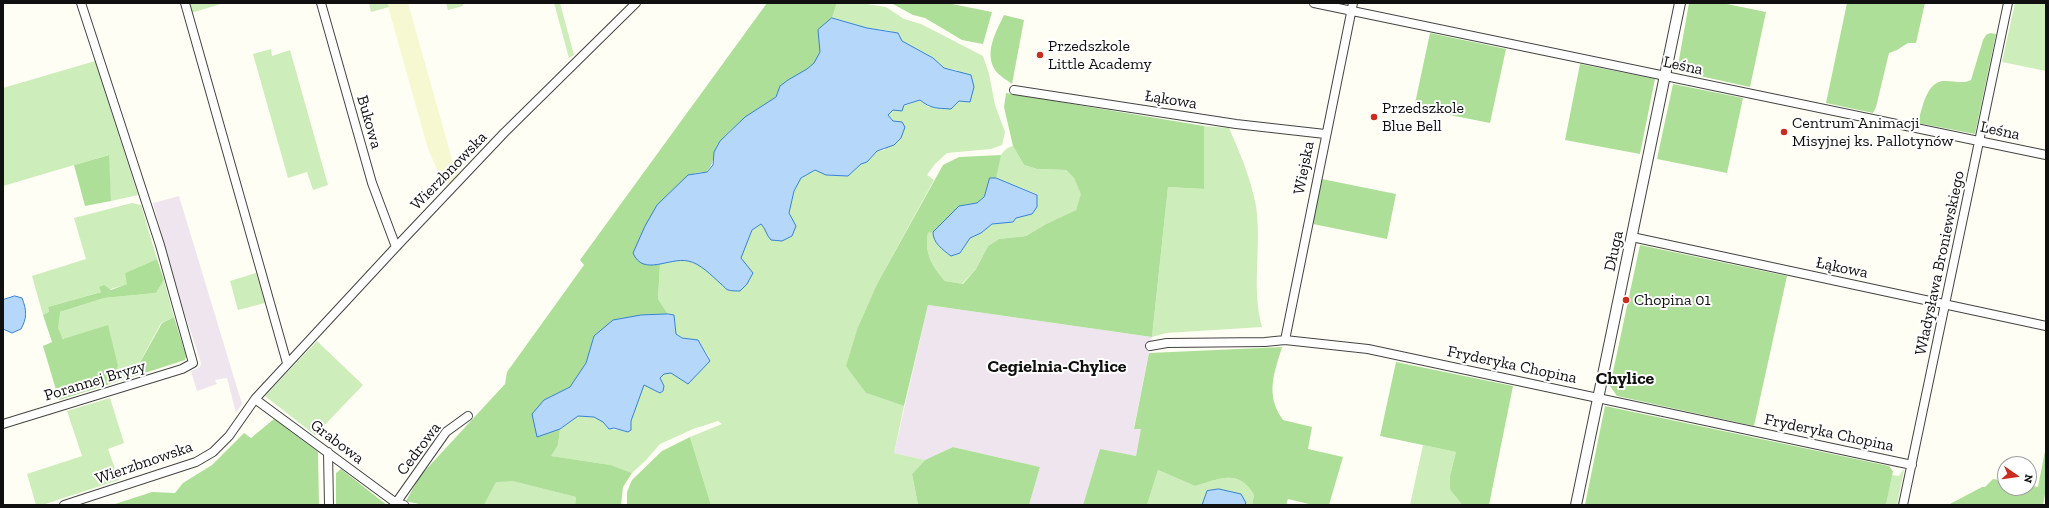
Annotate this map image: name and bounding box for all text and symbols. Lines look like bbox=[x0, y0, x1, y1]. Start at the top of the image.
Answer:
place label: Przedszkole Little Academy bbox=[1048, 36, 1152, 74]
marker: Przedszkole Little Academy bbox=[1035, 50, 1045, 60]
street label: Leśna bbox=[1661, 52, 1705, 80]
street label: Łąkowa bbox=[1144, 86, 1198, 114]
street label: Bukowa bbox=[352, 93, 386, 151]
place label: Przedszkole Blue Bell bbox=[1382, 98, 1464, 136]
marker: Przedszkole Blue Bell bbox=[1369, 112, 1379, 122]
place label: Centrum Animacji Misyjnej ks. Pallotynów bbox=[1792, 113, 1954, 151]
street label: Leśna bbox=[1978, 117, 2022, 145]
marker: Centrum Animacji Misyjnej ks. Pallotynów bbox=[1779, 127, 1789, 137]
street label: Wierzbnowska bbox=[407, 128, 491, 214]
street label: Wiejska bbox=[1289, 140, 1319, 196]
street label: Władysława Broniewskiego bbox=[1911, 169, 1969, 357]
street label: Długa bbox=[1600, 229, 1628, 273]
street label: Łąkowa bbox=[1814, 253, 1870, 283]
place label: Chopina 01 bbox=[1634, 290, 1711, 310]
marker: Chopina 01 bbox=[1621, 295, 1631, 305]
street label: Fryderyka Chopina bbox=[1445, 342, 1579, 388]
street label: Porannej Bryzy bbox=[42, 356, 148, 406]
district label: Cegielnia-Chylice bbox=[987, 356, 1127, 378]
district label: Chylice bbox=[1596, 368, 1654, 390]
street label: Fryderyka Chopina bbox=[1762, 410, 1896, 456]
street label: Grabowa bbox=[306, 416, 368, 468]
street label: Cedrowa bbox=[393, 419, 445, 479]
street label: Wierzbnowska bbox=[93, 437, 195, 489]
north arrow bbox=[1997, 456, 2037, 496]
text: N bbox=[2021, 473, 2035, 484]

